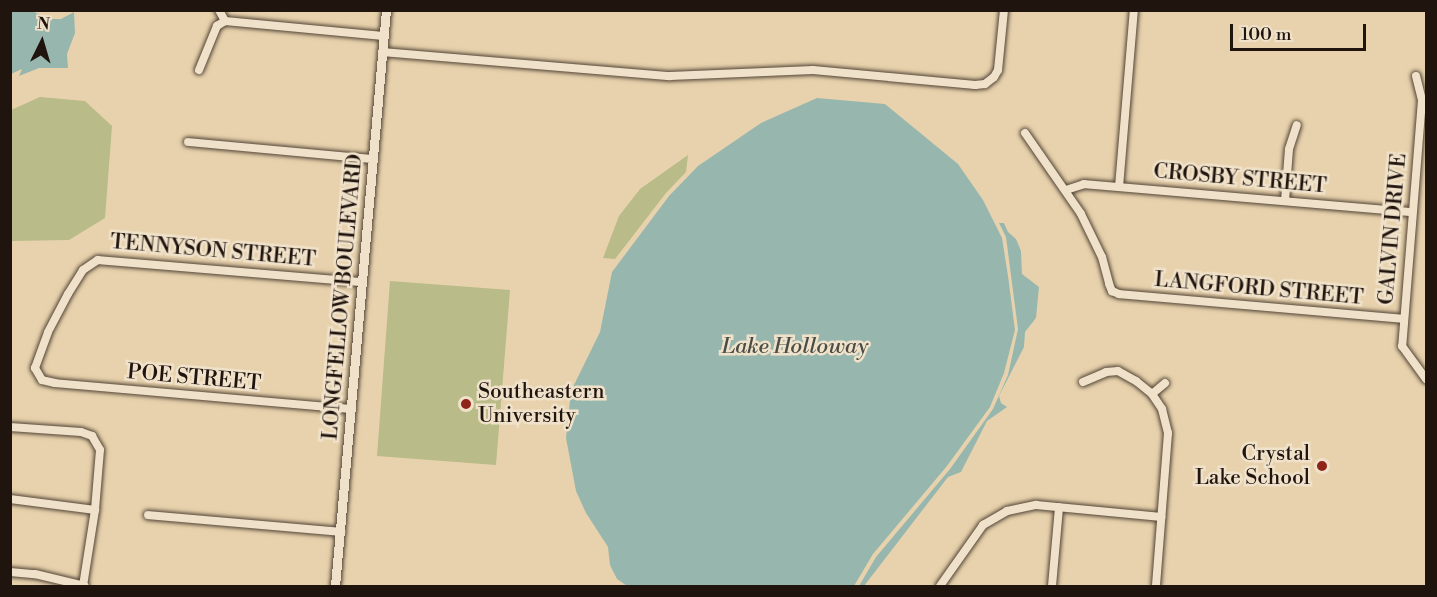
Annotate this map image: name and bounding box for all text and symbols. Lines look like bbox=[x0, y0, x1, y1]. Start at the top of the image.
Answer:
north arrow bbox=[12, 12, 72, 72]
scale bar bbox=[1233, 12, 1370, 50]
text: N bbox=[36, 14, 51, 35]
text: 100 m bbox=[1241, 23, 1292, 46]
street label: GALVIN DRIVE bbox=[1374, 152, 1412, 306]
street label: LONGFELLOW BOULEVARD bbox=[318, 153, 368, 441]
street label: CROSBY STREET bbox=[1152, 159, 1328, 199]
street label: TENNYSON STREET bbox=[109, 229, 317, 273]
street label: LANGFORD STREET bbox=[1153, 267, 1365, 311]
water label: Lake Holloway bbox=[722, 334, 868, 360]
street label: POE STREET bbox=[126, 360, 262, 396]
place label: Southeastern University bbox=[478, 379, 604, 429]
marker: Southeastern University bbox=[459, 397, 473, 411]
place label: Crystal Lake School bbox=[1195, 441, 1310, 491]
marker: Crystal Lake School bbox=[1315, 459, 1329, 473]

